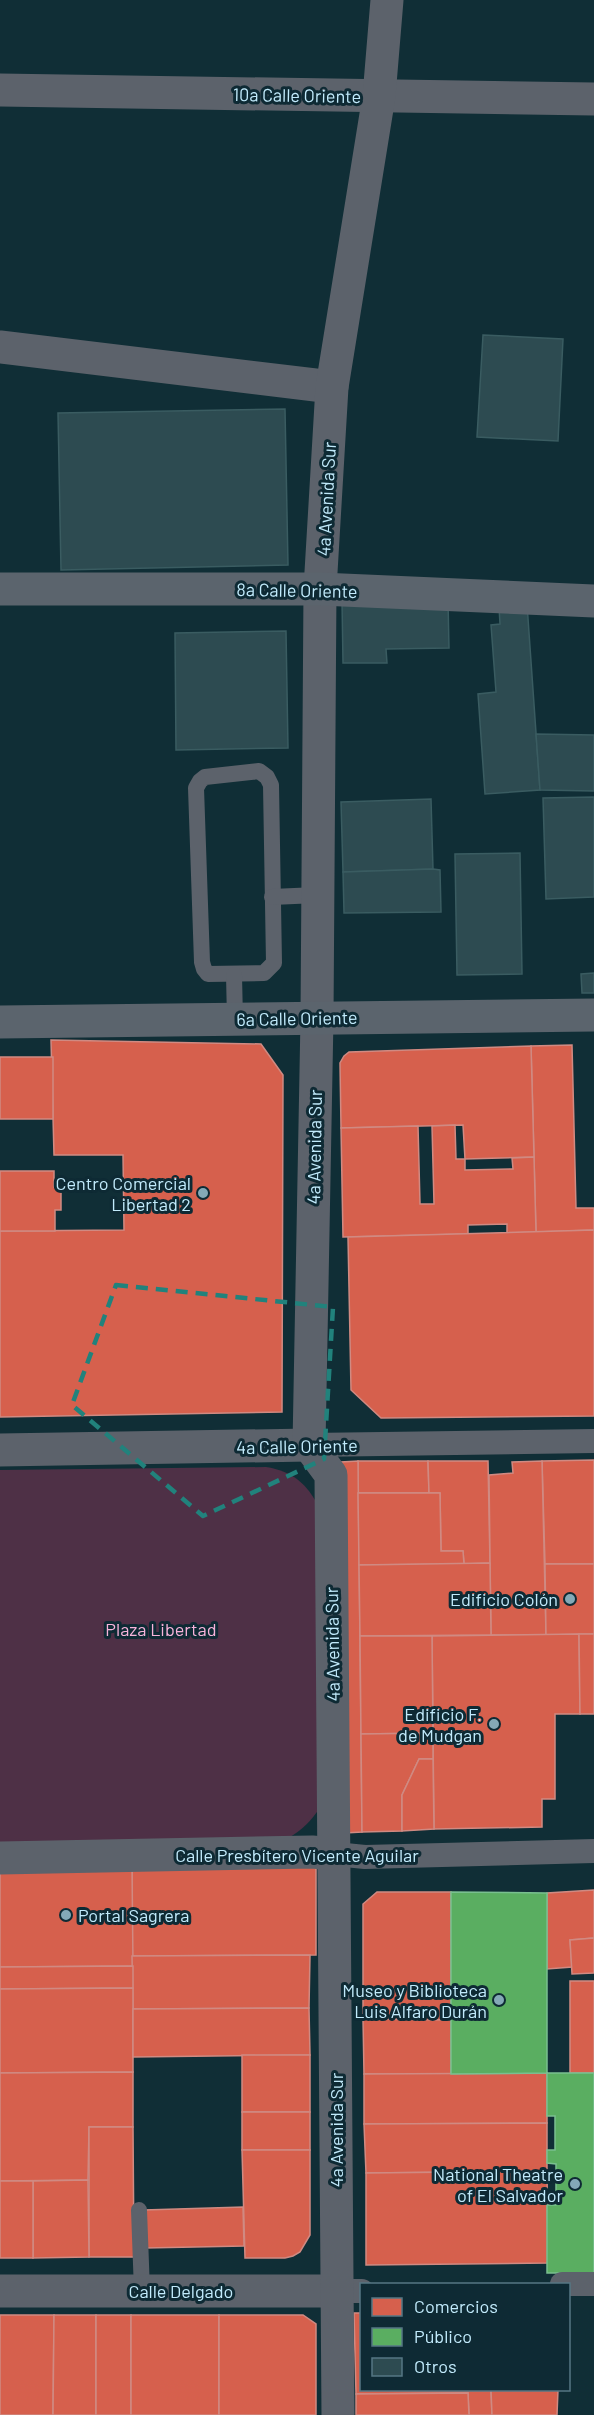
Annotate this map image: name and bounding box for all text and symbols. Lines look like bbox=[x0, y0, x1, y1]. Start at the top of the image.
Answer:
street label: 10a Calle Oriente bbox=[233, 83, 361, 107]
street label: 4a Avenida Sur bbox=[312, 441, 340, 557]
street label: 8a Calle Oriente bbox=[236, 578, 358, 602]
street label: 6a Calle Oriente bbox=[236, 1006, 358, 1030]
street label: 4a Avenida Sur bbox=[302, 1089, 326, 1204]
place label: Centro Comercial Libertad 2 bbox=[56, 1172, 191, 1215]
marker: Centro Comercial Libertad 2 bbox=[196, 1186, 210, 1200]
street label: 4a Calle Oriente bbox=[236, 1434, 358, 1458]
street label: 4a Avenida Sur bbox=[320, 1586, 344, 1701]
place label: Edificio Colón bbox=[450, 1588, 558, 1610]
marker: Edificio Colón bbox=[563, 1592, 577, 1606]
park label: Plaza Libertad bbox=[105, 1618, 217, 1640]
place label: Edificio F. de Mudgan bbox=[398, 1703, 482, 1746]
marker: Edificio F. de Mudgan bbox=[487, 1717, 501, 1731]
street label: Calle Presbítero Vicente Aguilar bbox=[175, 1844, 419, 1866]
place label: Portal Sagrera bbox=[78, 1904, 190, 1926]
marker: Portal Sagrera bbox=[59, 1908, 73, 1922]
place label: Museo y Biblioteca Luis Alfaro Durán bbox=[342, 1979, 487, 2022]
marker: Museo y Biblioteca Luis Alfaro Durán bbox=[492, 1993, 506, 2007]
street label: 4a Avenida Sur bbox=[325, 2072, 347, 2187]
place label: National Theatre of El Salvador bbox=[433, 2163, 563, 2206]
marker: National Theatre of El Salvador bbox=[568, 2177, 582, 2191]
street label: Calle Delgado bbox=[129, 2280, 233, 2302]
legend bbox=[360, 2283, 570, 2391]
text: Comercios bbox=[414, 2295, 498, 2317]
text: Público bbox=[414, 2325, 472, 2347]
text: Otros bbox=[414, 2355, 457, 2377]

